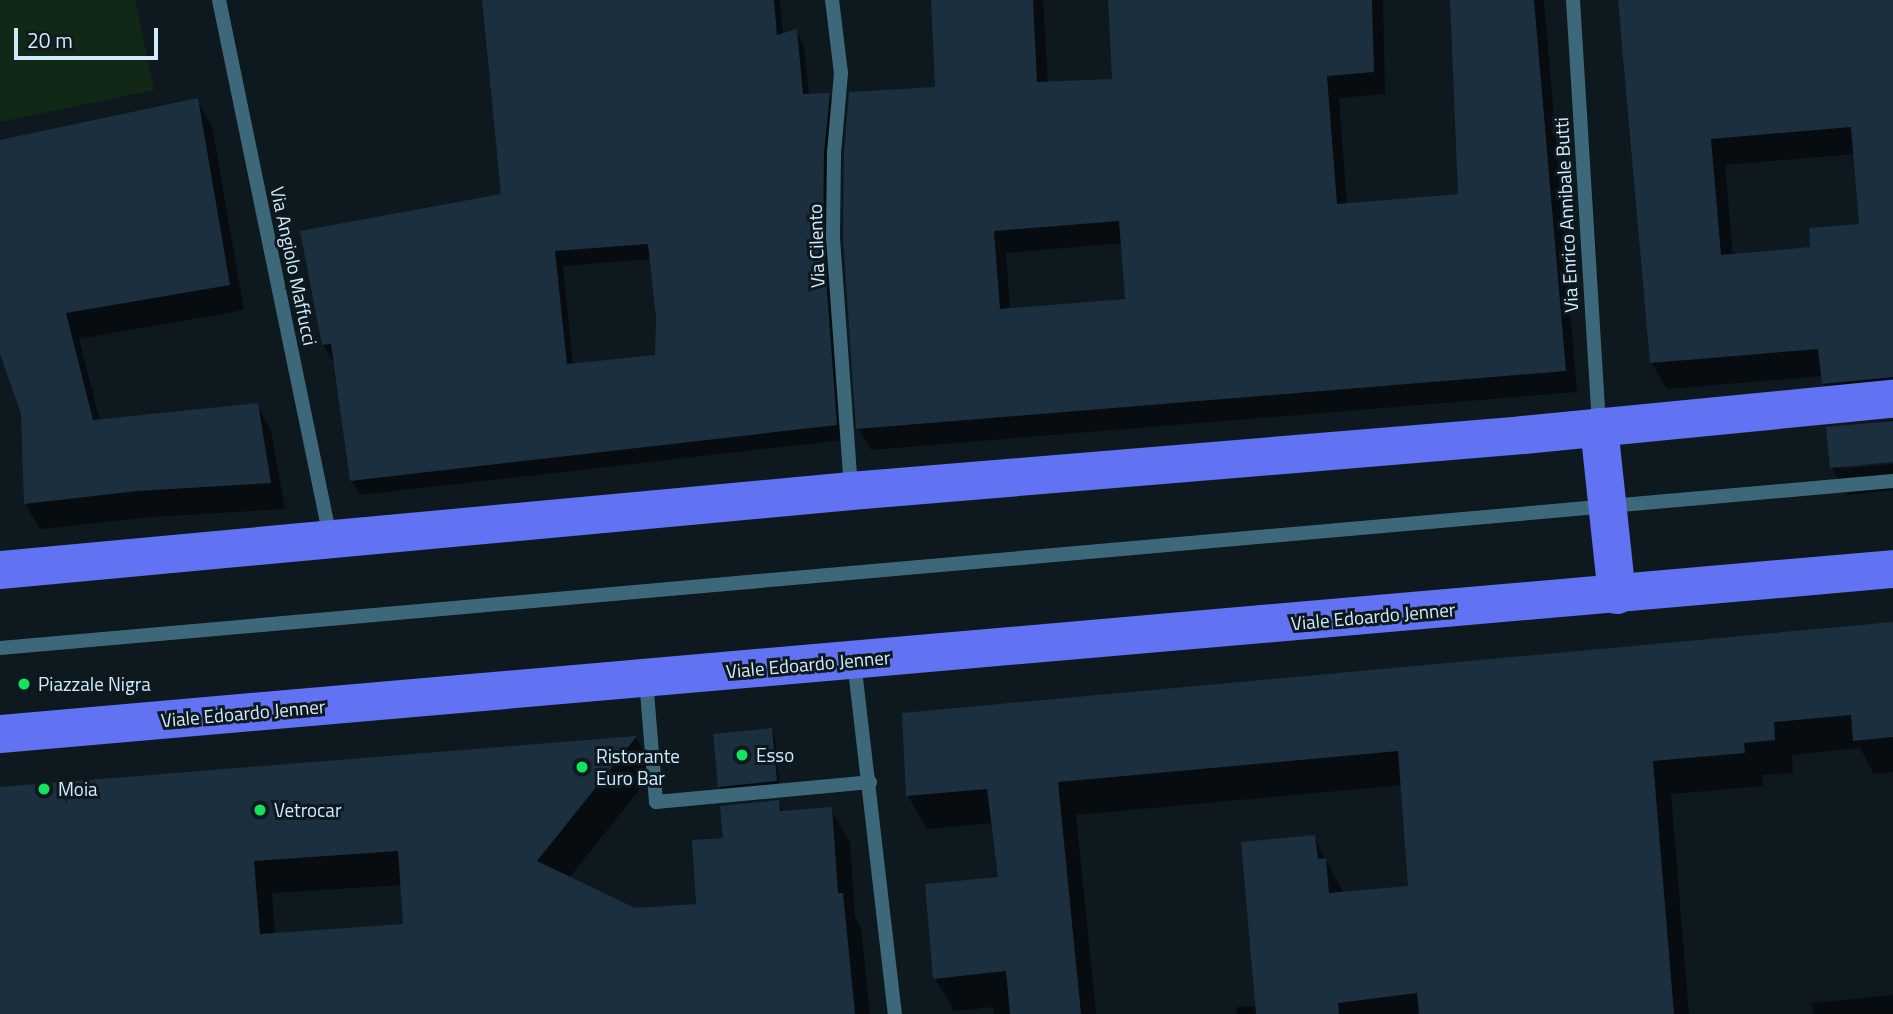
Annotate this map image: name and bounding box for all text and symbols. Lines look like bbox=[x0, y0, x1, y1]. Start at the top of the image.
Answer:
scale bar bbox=[18, 14, 161, 58]
text: 20 m bbox=[27, 24, 73, 56]
street label: Via Enrico Annibale Butti bbox=[1549, 117, 1583, 313]
street label: Via Angiolo Maffucci bbox=[266, 185, 322, 347]
street label: Via Cilento bbox=[803, 204, 829, 288]
street label: Viale Edoardo Jenner bbox=[1290, 597, 1456, 635]
street label: Viale Edoardo Jenner bbox=[725, 645, 891, 683]
place label: Piazzale Nigra bbox=[38, 673, 151, 695]
marker: Piazzale Nigra bbox=[16, 676, 32, 692]
street label: Viale Edoardo Jenner bbox=[160, 694, 326, 732]
place label: Esso bbox=[756, 744, 794, 766]
place label: Ristorante Euro Bar bbox=[596, 745, 680, 789]
marker: Esso bbox=[734, 747, 750, 763]
marker: Ristorante Euro Bar bbox=[574, 759, 590, 775]
place label: Moia bbox=[58, 778, 98, 800]
marker: Moia bbox=[36, 781, 52, 797]
place label: Vetrocar bbox=[274, 799, 341, 821]
marker: Vetrocar bbox=[252, 802, 268, 818]

